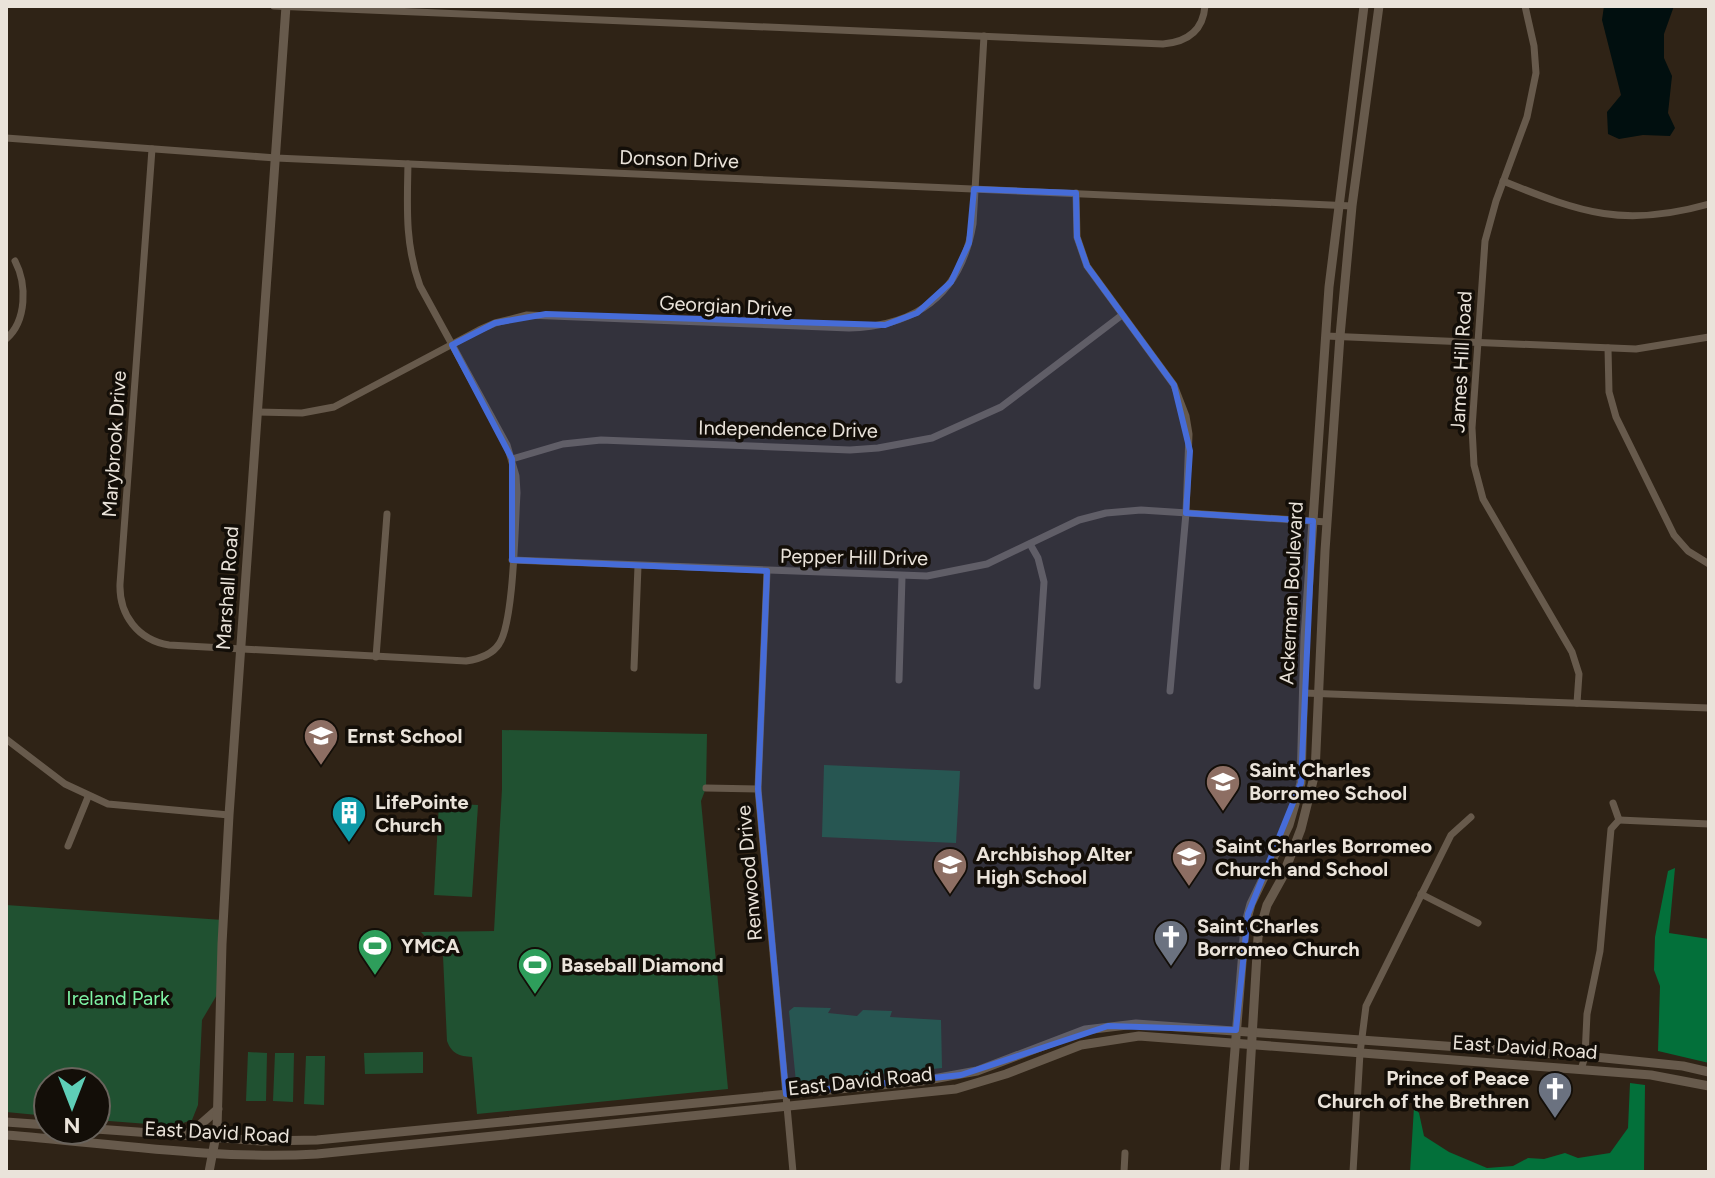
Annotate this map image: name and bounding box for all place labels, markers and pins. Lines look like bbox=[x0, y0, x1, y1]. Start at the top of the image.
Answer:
school or university icon: Ernst School bbox=[302, 717, 340, 767]
place label: Ernst School bbox=[347, 724, 462, 748]
place label: Saint Charles Borromeo School bbox=[1249, 758, 1407, 805]
school or university icon: Saint Charles Borromeo School bbox=[1204, 763, 1242, 813]
place label: LifePointe Church bbox=[375, 790, 469, 837]
building icon: LifePointe Church bbox=[330, 794, 368, 844]
place label: Saint Charles Borromeo Church and School bbox=[1215, 834, 1433, 881]
school or university icon: Saint Charles Borromeo Church and School bbox=[1170, 838, 1208, 888]
place label: Archbishop Alter High School bbox=[976, 842, 1133, 889]
school or university icon: Archbishop Alter High School bbox=[931, 846, 969, 896]
place label: Saint Charles Borromeo Church bbox=[1197, 914, 1360, 961]
church icon: Saint Charles Borromeo Church bbox=[1152, 918, 1190, 968]
sports icon: YMCA bbox=[356, 927, 394, 977]
place label: YMCA bbox=[401, 934, 461, 958]
sports icon: Baseball Diamond bbox=[516, 946, 554, 996]
place label: Baseball Diamond bbox=[561, 953, 724, 977]
place label: Prince of Peace Church of the Brethren bbox=[1317, 1066, 1529, 1113]
church icon: Prince of Peace Church of the Brethren bbox=[1536, 1070, 1574, 1120]

